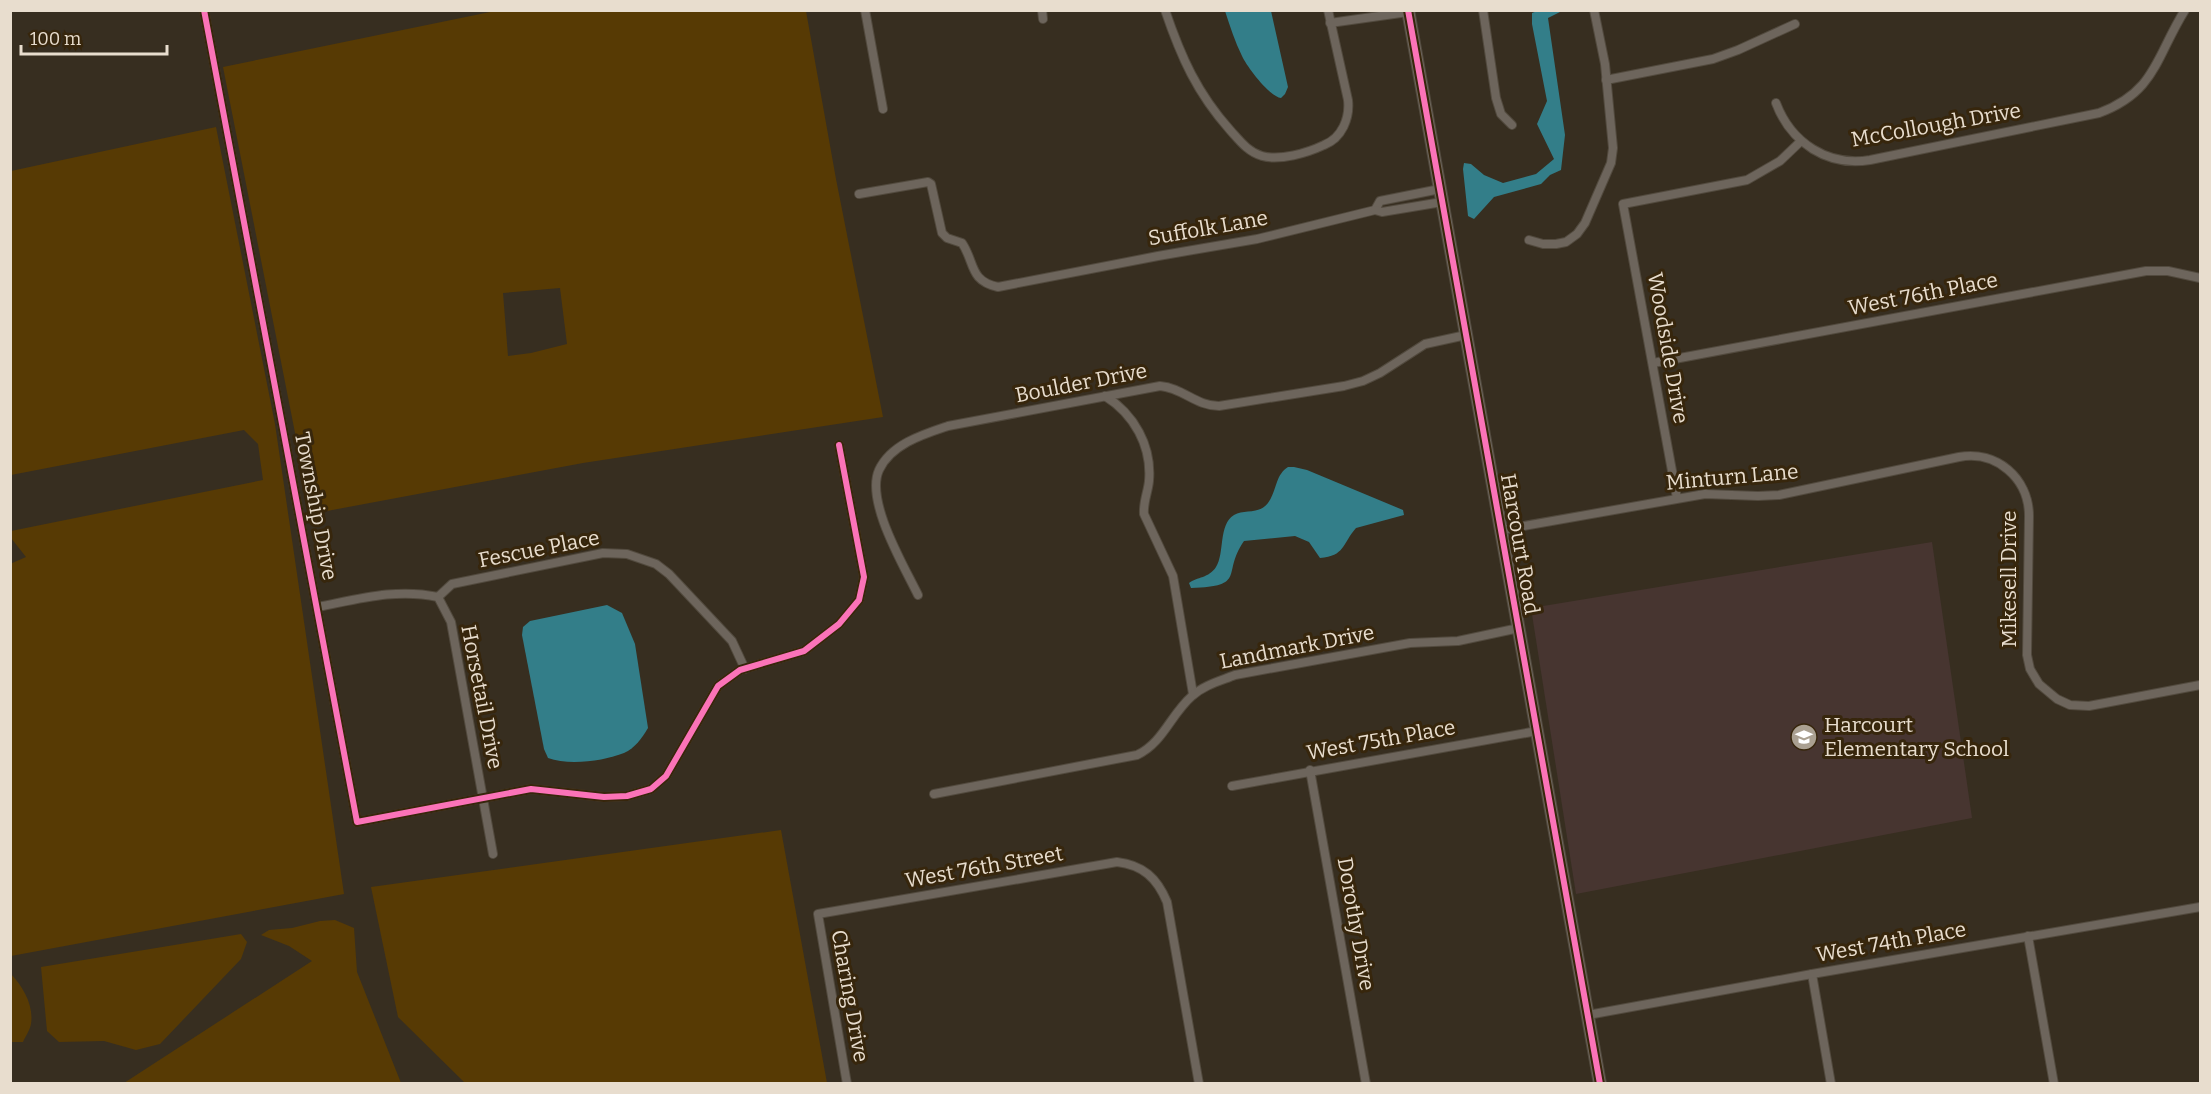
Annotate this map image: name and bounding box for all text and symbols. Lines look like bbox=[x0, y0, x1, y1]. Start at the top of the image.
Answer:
scale bar bbox=[21, 18, 166, 56]
text: 100 m bbox=[30, 28, 81, 50]
street label: McCollough Drive bbox=[1849, 97, 2023, 153]
street label: Suffolk Lane bbox=[1146, 205, 1270, 251]
street label: West 76th Place bbox=[1846, 267, 2000, 321]
street label: Woodside Drive bbox=[1642, 271, 1694, 425]
street label: Boulder Drive bbox=[1013, 357, 1149, 409]
street label: Township Drive bbox=[289, 430, 343, 582]
street label: Minturn Lane bbox=[1665, 458, 1799, 496]
street label: Harcourt Road bbox=[1495, 472, 1545, 616]
street label: Mikesell Drive bbox=[1996, 510, 2022, 648]
street label: Fescue Place bbox=[476, 525, 602, 573]
street label: Landmark Drive bbox=[1218, 619, 1376, 675]
street label: Horsetail Drive bbox=[455, 623, 509, 771]
place label: Harcourt Elementary School bbox=[1824, 712, 2009, 762]
street label: West 75th Place bbox=[1305, 714, 1457, 766]
school or university icon: Harcourt Elementary School bbox=[1789, 722, 1819, 752]
street label: West 76th Street bbox=[903, 840, 1065, 894]
street label: Dorothy Drive bbox=[1331, 855, 1381, 993]
street label: West 74th Place bbox=[1814, 916, 1968, 968]
street label: Charing Drive bbox=[826, 928, 874, 1064]

